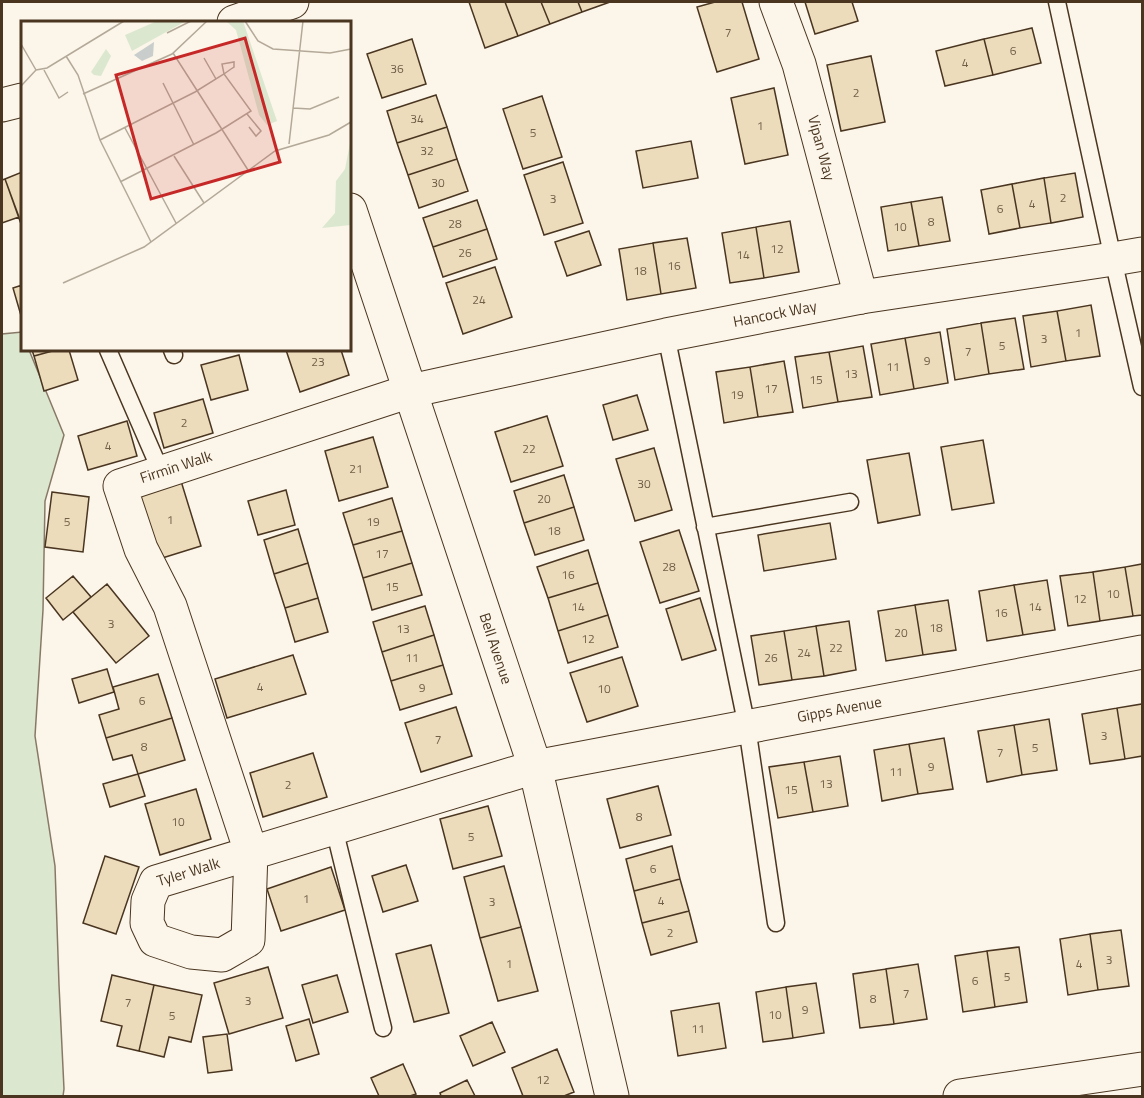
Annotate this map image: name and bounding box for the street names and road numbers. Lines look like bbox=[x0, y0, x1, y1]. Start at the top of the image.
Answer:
street label: Vipan Way bbox=[802, 113, 841, 183]
street label: Hancock Way bbox=[731, 294, 819, 333]
street label: Firmin Walk bbox=[137, 444, 215, 489]
street label: Bell Avenue bbox=[474, 610, 519, 687]
street label: Gipps Avenue bbox=[795, 690, 884, 728]
street label: Tyler Walk bbox=[154, 851, 223, 892]

